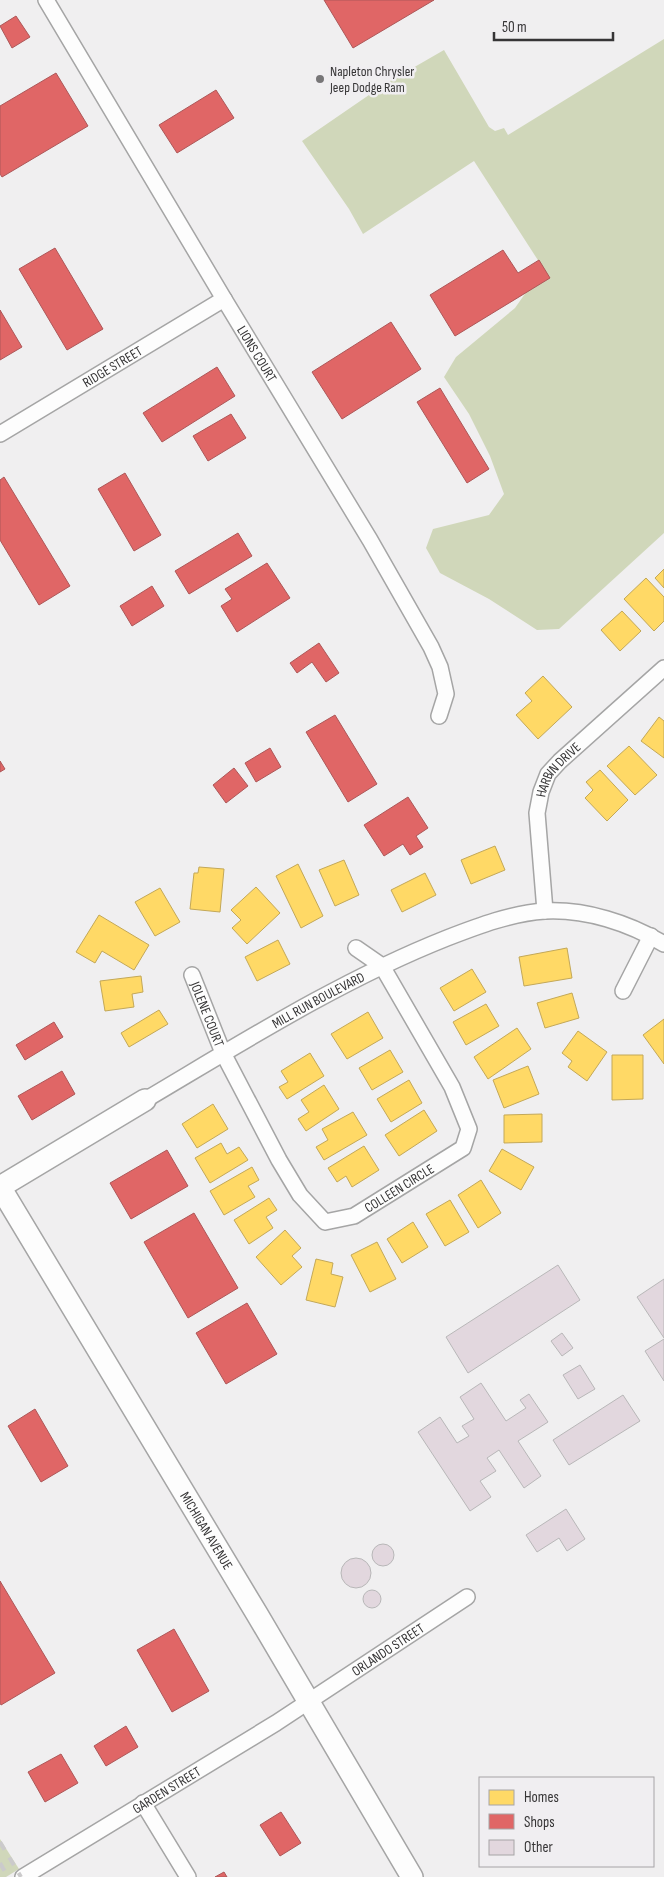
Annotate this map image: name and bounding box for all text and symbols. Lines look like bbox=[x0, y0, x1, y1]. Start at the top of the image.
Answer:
scale bar bbox=[494, 10, 613, 42]
text: 50 m bbox=[502, 18, 527, 37]
place label: Napleton Chrysler Jeep Dodge Ram bbox=[329, 63, 414, 96]
marker: Napleton Chrysler Jeep Dodge Ram bbox=[314, 73, 326, 85]
street label: LIONS COURT bbox=[233, 323, 280, 386]
street label: RIDGE STREET bbox=[80, 342, 146, 391]
street label: HARBIN DRIVE bbox=[532, 739, 584, 798]
street label: MILL RUN BOULEVARD bbox=[269, 968, 368, 1032]
street label: JOLENE COURT bbox=[186, 978, 228, 1049]
street label: COLLEEN CIRCLE bbox=[361, 1160, 437, 1216]
street label: MICHIGAN AVENUE bbox=[176, 1489, 236, 1573]
street label: ORLANDO STREET bbox=[349, 1620, 428, 1680]
street label: GARDEN STREET bbox=[130, 1763, 204, 1817]
legend bbox=[479, 1777, 654, 1867]
text: Homes bbox=[524, 1788, 559, 1807]
text: Shops bbox=[524, 1813, 555, 1832]
text: Other bbox=[524, 1838, 553, 1857]

